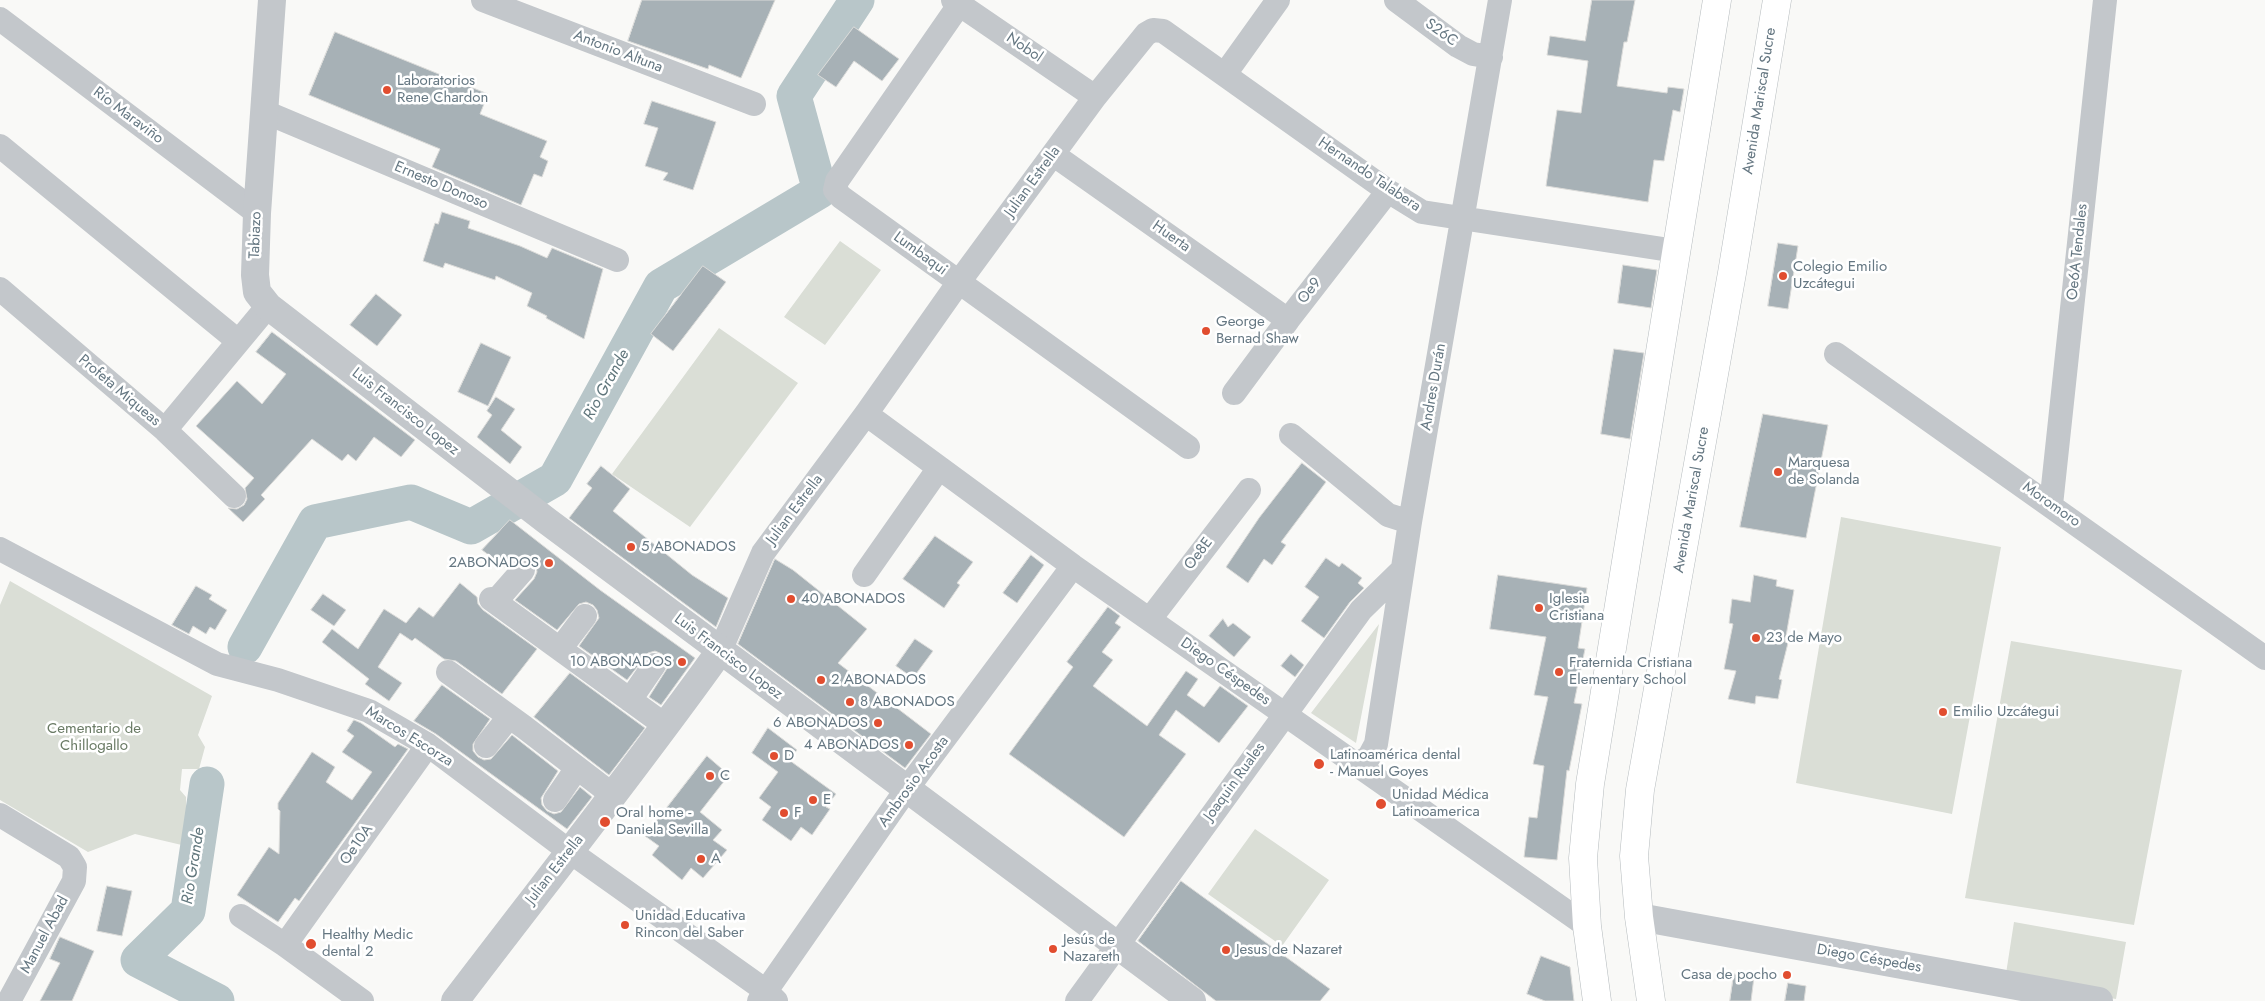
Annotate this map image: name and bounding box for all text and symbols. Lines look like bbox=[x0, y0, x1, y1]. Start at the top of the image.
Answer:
street label: S26C bbox=[1421, 15, 1461, 51]
street label: Antonio Altuna bbox=[571, 27, 665, 77]
street label: Avenida Mariscal Sucre bbox=[1740, 27, 1780, 175]
street label: Nobol bbox=[1002, 29, 1046, 67]
place label: Laboratorios Rene Chardon bbox=[397, 72, 488, 107]
street label: Río Maraviño bbox=[89, 84, 167, 148]
marker: Laboratorios Rene Chardon bbox=[381, 84, 393, 96]
street label: Hernando Talabera bbox=[1314, 134, 1424, 216]
street label: Julian Estrella bbox=[1001, 143, 1065, 221]
street label: Ernesto Donoso bbox=[391, 158, 491, 214]
street label: Oe6A Tendales bbox=[2064, 203, 2092, 301]
street label: Tabiazo bbox=[246, 211, 266, 259]
street label: Huerta bbox=[1149, 218, 1193, 256]
street label: Lumbaqui bbox=[890, 228, 950, 280]
place label: Colegio Emilio Uzcátegui bbox=[1793, 258, 1887, 293]
marker: Colegio Emilio Uzcátegui bbox=[1777, 270, 1789, 282]
street label: Oe9 bbox=[1294, 274, 1326, 308]
place label: George Bernad Shaw bbox=[1216, 313, 1299, 348]
marker: George Bernad Shaw bbox=[1200, 325, 1212, 337]
street label: Andres Durán bbox=[1418, 342, 1450, 432]
water label: Rio Grande bbox=[580, 347, 634, 423]
street label: Profeta Miqueas bbox=[74, 351, 164, 431]
street label: Luis Francisco Lopez bbox=[348, 365, 462, 459]
street label: Avenida Mariscal Sucre bbox=[1670, 426, 1714, 574]
place label: Marquesa de Solanda bbox=[1788, 454, 1859, 489]
marker: Marquesa de Solanda bbox=[1772, 466, 1784, 478]
street label: Julian Estrella bbox=[763, 471, 827, 549]
street label: Moromoro bbox=[2019, 479, 2083, 531]
street label: Oe8E bbox=[1181, 534, 1217, 574]
place label: 5 ABONADOS bbox=[641, 538, 736, 556]
marker: 5 ABONADOS bbox=[625, 541, 637, 553]
place label: 2ABONADOS bbox=[449, 554, 539, 572]
marker: 2ABONADOS bbox=[543, 557, 555, 569]
place label: 40 ABONADOS bbox=[801, 590, 905, 608]
place label: Iglesia Cristiana bbox=[1549, 590, 1604, 625]
marker: 40 ABONADOS bbox=[785, 593, 797, 605]
marker: Iglesia Cristiana bbox=[1533, 602, 1545, 614]
street label: Luis Francisco Lopez bbox=[670, 610, 786, 704]
place label: 23 de Mayo bbox=[1766, 629, 1842, 647]
marker: 23 de Mayo bbox=[1750, 632, 1762, 644]
street label: Diego Céspedes bbox=[1177, 634, 1273, 710]
place label: 10 ABONADOS bbox=[570, 653, 672, 671]
place label: Fraternida Cristiana Elementary School bbox=[1569, 654, 1692, 689]
marker: 10 ABONADOS bbox=[676, 656, 688, 668]
marker: Fraternida Cristiana Elementary School bbox=[1553, 666, 1565, 678]
place label: 2 ABONADOS bbox=[831, 671, 926, 689]
marker: 2 ABONADOS bbox=[815, 674, 827, 686]
place label: 8 ABONADOS bbox=[860, 693, 955, 711]
marker: 8 ABONADOS bbox=[844, 696, 856, 708]
street label: Marcos Escorza bbox=[362, 703, 456, 771]
place label: Emilio Uzcátegui bbox=[1953, 703, 2059, 721]
marker: Emilio Uzcátegui bbox=[1937, 706, 1949, 718]
place label: 6 ABONADOS bbox=[773, 714, 868, 732]
marker: 6 ABONADOS bbox=[872, 717, 884, 729]
park label: Cementario de Chillogallo bbox=[47, 720, 141, 755]
street label: Ambrosio Acosta bbox=[875, 733, 953, 831]
place label: 4 ABONADOS bbox=[804, 736, 899, 754]
marker: 4 ABONADOS bbox=[903, 739, 915, 751]
street label: Joaquin Ruales bbox=[1201, 739, 1269, 825]
place label: Latinoamérica dental - Manuel Goyes bbox=[1330, 746, 1461, 781]
place label: D bbox=[784, 747, 794, 765]
marker: D bbox=[768, 750, 780, 762]
marker: Latinoamérica dental - Manuel Goyes bbox=[1312, 757, 1326, 771]
place label: C bbox=[720, 767, 730, 785]
marker: C bbox=[704, 770, 716, 782]
place label: Unidad Médica Latinoamerica bbox=[1392, 786, 1489, 821]
place label: E bbox=[823, 791, 831, 809]
marker: E bbox=[807, 794, 819, 806]
marker: Unidad Médica Latinoamerica bbox=[1374, 797, 1388, 811]
place label: Oral home - Daniela Sevilla bbox=[616, 804, 708, 839]
place label: F bbox=[794, 804, 801, 822]
marker: F bbox=[778, 807, 790, 819]
marker: Oral home - Daniela Sevilla bbox=[598, 815, 612, 829]
street label: Oe10A bbox=[337, 821, 377, 869]
water label: Rio Grande bbox=[178, 826, 210, 906]
street label: Julian Estrella bbox=[522, 832, 588, 908]
place label: A bbox=[711, 850, 721, 868]
marker: A bbox=[695, 853, 707, 865]
street label: Manuel Abad bbox=[17, 893, 73, 977]
place label: Unidad Educativa Rincon del Saber bbox=[635, 907, 745, 942]
marker: Unidad Educativa Rincon del Saber bbox=[619, 919, 631, 931]
place label: Healthy Medic dental 2 bbox=[322, 926, 413, 961]
place label: Jesús de Nazareth bbox=[1063, 931, 1120, 966]
marker: Healthy Medic dental 2 bbox=[304, 937, 318, 951]
place label: Jesus de Nazaret bbox=[1236, 941, 1342, 959]
street label: Diego Céspedes bbox=[1815, 941, 1923, 977]
marker: Jesús de Nazareth bbox=[1047, 943, 1059, 955]
marker: Jesus de Nazaret bbox=[1220, 944, 1232, 956]
place label: Casa de pocho bbox=[1681, 966, 1777, 984]
marker: Casa de pocho bbox=[1781, 969, 1793, 981]

